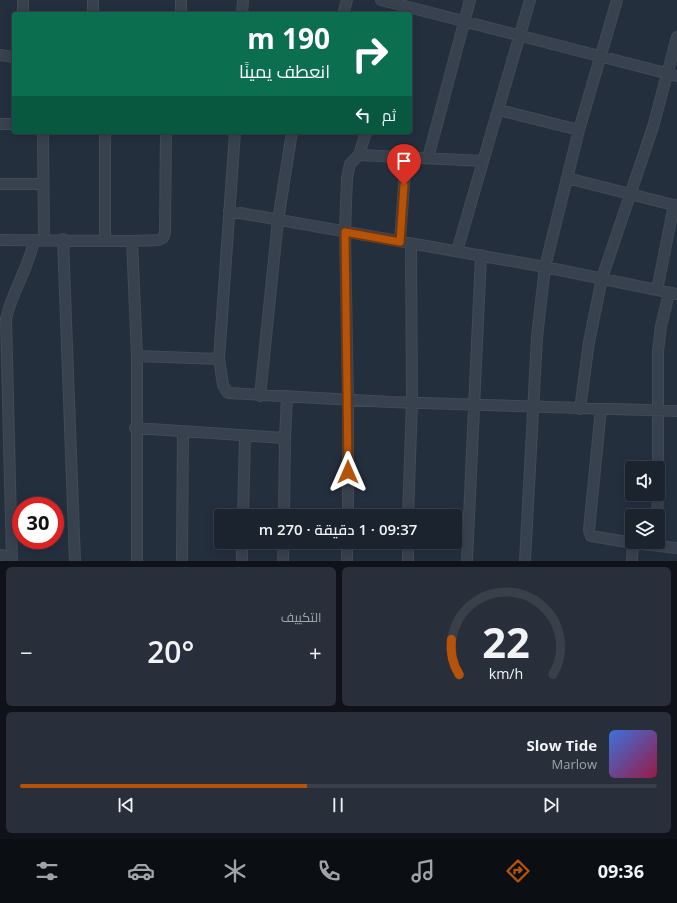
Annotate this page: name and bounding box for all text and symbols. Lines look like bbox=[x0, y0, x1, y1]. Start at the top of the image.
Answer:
text: 190 m bbox=[247, 19, 330, 57]
icon: right bbox=[344, 28, 396, 80]
text: انعطف يمينًا bbox=[239, 59, 330, 83]
icon: left bbox=[352, 104, 374, 126]
text: ثم bbox=[382, 105, 396, 125]
pin bbox=[387, 144, 421, 185]
icon: arrive bbox=[393, 150, 415, 172]
position arrow bbox=[327, 451, 369, 493]
map controls bbox=[625, 461, 665, 549]
button: sound bbox=[625, 461, 665, 501]
speed limit sign: 30 bbox=[12, 497, 64, 549]
button: layers bbox=[625, 509, 665, 549]
text: 09:37 · 1 دقيقة · 270 m bbox=[259, 519, 417, 539]
text: التكييف bbox=[281, 608, 322, 626]
text: 22 bbox=[482, 613, 530, 669]
text: 20° bbox=[147, 631, 194, 672]
text: − bbox=[20, 637, 33, 667]
text: + bbox=[309, 637, 322, 667]
text: km/h bbox=[489, 663, 524, 682]
text: Slow Tide bbox=[527, 735, 597, 755]
text: Marlow bbox=[552, 755, 597, 773]
icon: previous bbox=[115, 794, 137, 816]
icon: pause bbox=[327, 794, 349, 816]
icon: next bbox=[540, 794, 562, 816]
icon: filters bbox=[33, 857, 61, 885]
icon: car bbox=[127, 857, 155, 885]
icon: climate bbox=[221, 857, 249, 885]
icon: phone bbox=[315, 857, 343, 885]
icon: music bbox=[409, 857, 437, 885]
icon: directions bbox=[504, 857, 532, 885]
text: 09:36 bbox=[598, 859, 644, 883]

